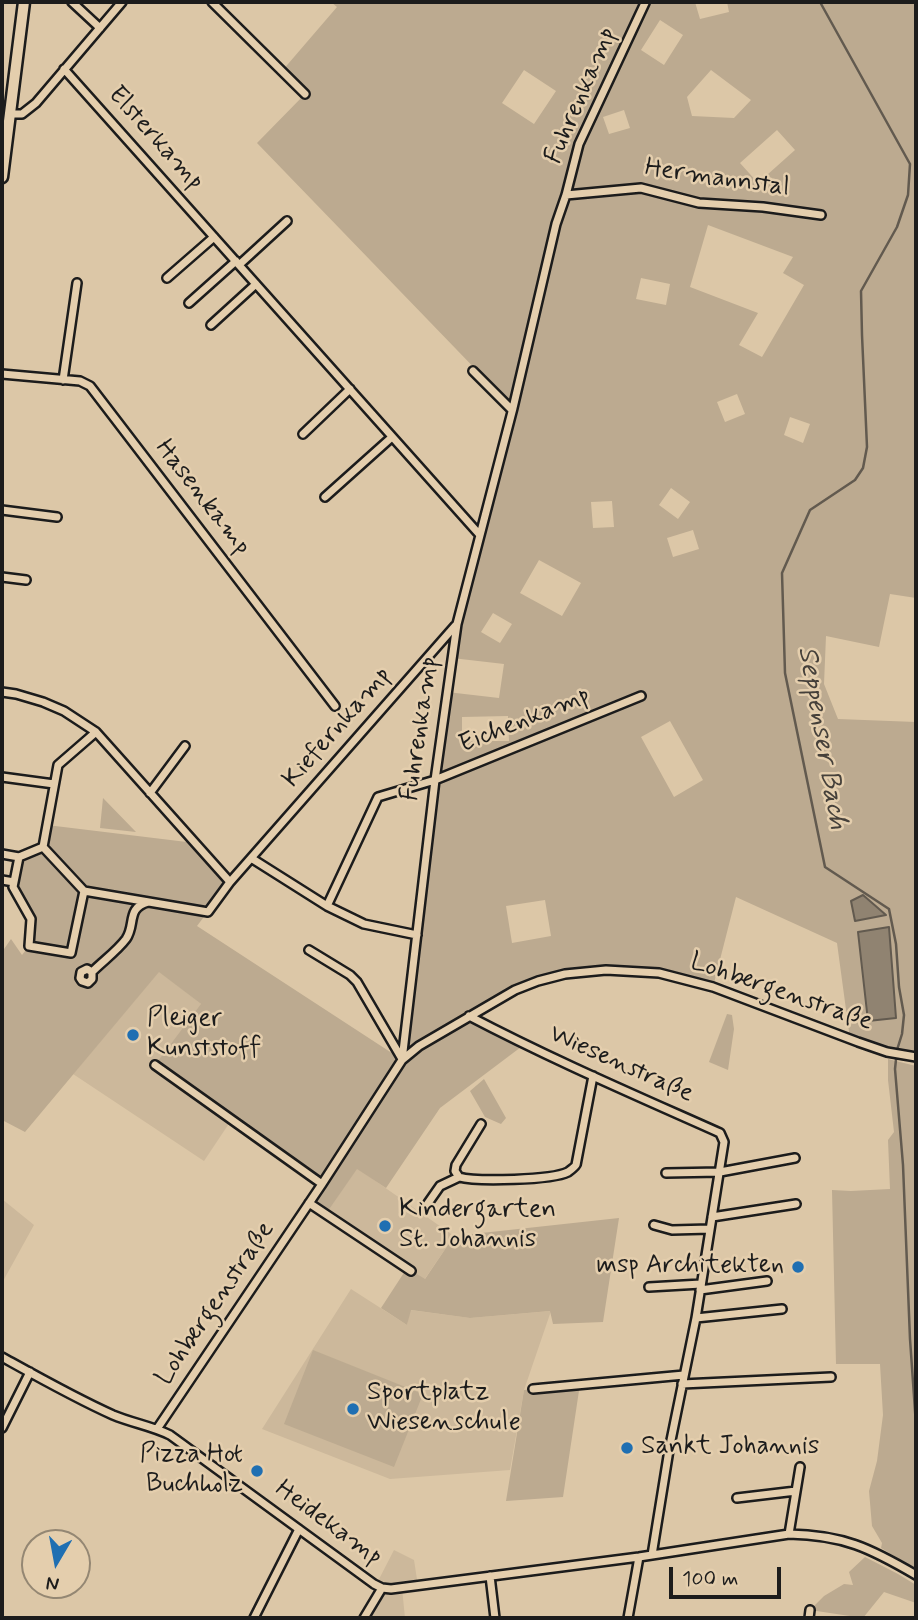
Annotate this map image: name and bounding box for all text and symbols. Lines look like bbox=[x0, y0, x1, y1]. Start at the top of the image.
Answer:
street label: Fuhrenkamp bbox=[539, 23, 625, 169]
street label: Elsterkamp bbox=[100, 80, 210, 198]
street label: Hermannstal bbox=[643, 153, 791, 205]
street label: Hasenkamp bbox=[147, 434, 257, 562]
water label: Seppenser Bach bbox=[788, 644, 854, 832]
street label: Fuhrenkamp bbox=[395, 655, 447, 803]
street label: Kiefernkamp bbox=[277, 661, 399, 795]
street label: Eichenkamp bbox=[455, 681, 595, 761]
street label: Lohbergenstraße bbox=[686, 947, 876, 1039]
place label: Pleiger Kunststoff bbox=[147, 1004, 261, 1066]
street label: Wiesenstraße bbox=[544, 1019, 698, 1111]
marker: Pleiger Kunststoff bbox=[125, 1027, 141, 1043]
place label: Kindergarten St. Johannis bbox=[399, 1195, 556, 1256]
street label: Lohbergenstraße bbox=[150, 1216, 282, 1392]
marker: Kindergarten St. Johannis bbox=[377, 1218, 393, 1234]
place label: msp Architekten bbox=[596, 1251, 784, 1283]
marker: msp Architekten bbox=[790, 1259, 806, 1275]
place label: Sportplatz Wiesenschule bbox=[367, 1378, 521, 1440]
marker: Sportplatz Wiesenschule bbox=[345, 1401, 361, 1417]
place label: Sankt Johannis bbox=[641, 1432, 819, 1464]
place label: Pizza Hot Buchholz bbox=[140, 1440, 243, 1502]
marker: Sankt Johannis bbox=[619, 1440, 635, 1456]
marker: Pizza Hot Buchholz bbox=[249, 1463, 265, 1479]
street label: Heidekamp bbox=[268, 1474, 388, 1574]
north arrow bbox=[21, 1529, 91, 1599]
scale bar bbox=[673, 1554, 785, 1598]
text: 100 m bbox=[682, 1565, 738, 1593]
text: N bbox=[44, 1570, 61, 1597]

